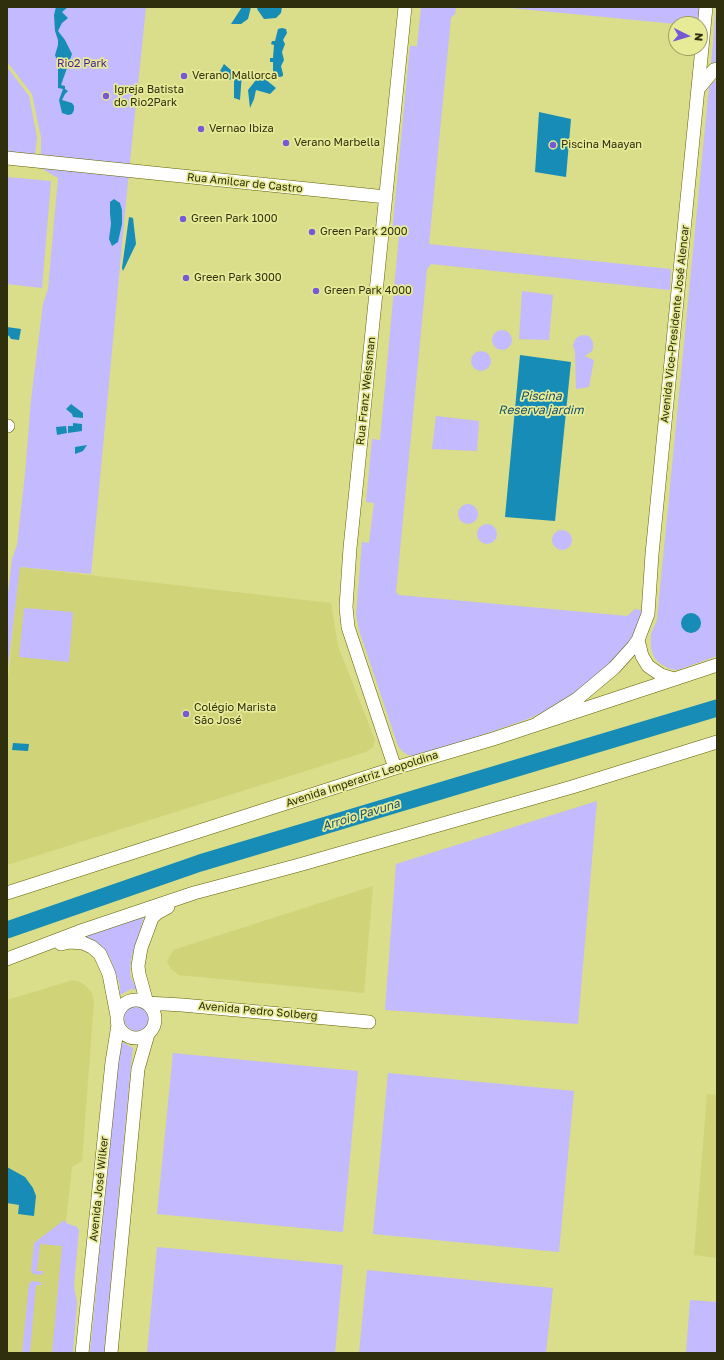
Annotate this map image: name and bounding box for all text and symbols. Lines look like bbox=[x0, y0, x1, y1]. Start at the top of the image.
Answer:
north arrow bbox=[668, 16, 708, 56]
text: N bbox=[693, 32, 706, 42]
park label: Rio2 Park bbox=[57, 57, 107, 71]
place label: Verano Mallorca bbox=[192, 69, 277, 83]
marker: Verano Mallorca bbox=[179, 71, 189, 81]
place label: Igreja Batista do Rio2Park bbox=[114, 83, 184, 109]
marker: Igreja Batista do Rio2Park bbox=[101, 91, 111, 101]
place label: Vernao Ibiza bbox=[209, 122, 274, 136]
marker: Vernao Ibiza bbox=[196, 124, 206, 134]
place label: Verano Marbella bbox=[294, 136, 380, 150]
marker: Verano Marbella bbox=[281, 138, 291, 148]
place label: Piscina Maayan bbox=[561, 138, 642, 152]
marker: Piscina Maayan bbox=[548, 140, 558, 150]
street label: Rua Amilcar de Castro bbox=[187, 170, 303, 196]
place label: Green Park 1000 bbox=[191, 212, 278, 226]
marker: Green Park 1000 bbox=[178, 214, 188, 224]
street label: Avenida Vice-Presidente José Alencar bbox=[658, 224, 692, 424]
place label: Green Park 2000 bbox=[320, 225, 408, 239]
marker: Green Park 2000 bbox=[307, 227, 317, 237]
place label: Green Park 3000 bbox=[194, 271, 282, 285]
marker: Green Park 3000 bbox=[181, 273, 191, 283]
place label: Green Park 4000 bbox=[324, 284, 412, 298]
marker: Green Park 4000 bbox=[311, 286, 321, 296]
street label: Rua Franz Weissman bbox=[354, 336, 378, 446]
water label: Piscina Reserva jardim bbox=[498, 389, 584, 417]
place label: Colégio Marista São José bbox=[194, 701, 276, 727]
marker: Colégio Marista São José bbox=[181, 709, 191, 719]
street label: Avenida Imperatriz Leopoldina bbox=[284, 748, 440, 810]
water label: Arroio Pavuna bbox=[320, 796, 402, 834]
street label: Avenida Pedro Solberg bbox=[198, 999, 318, 1023]
street label: Avenida José Wilker bbox=[87, 1136, 111, 1242]

